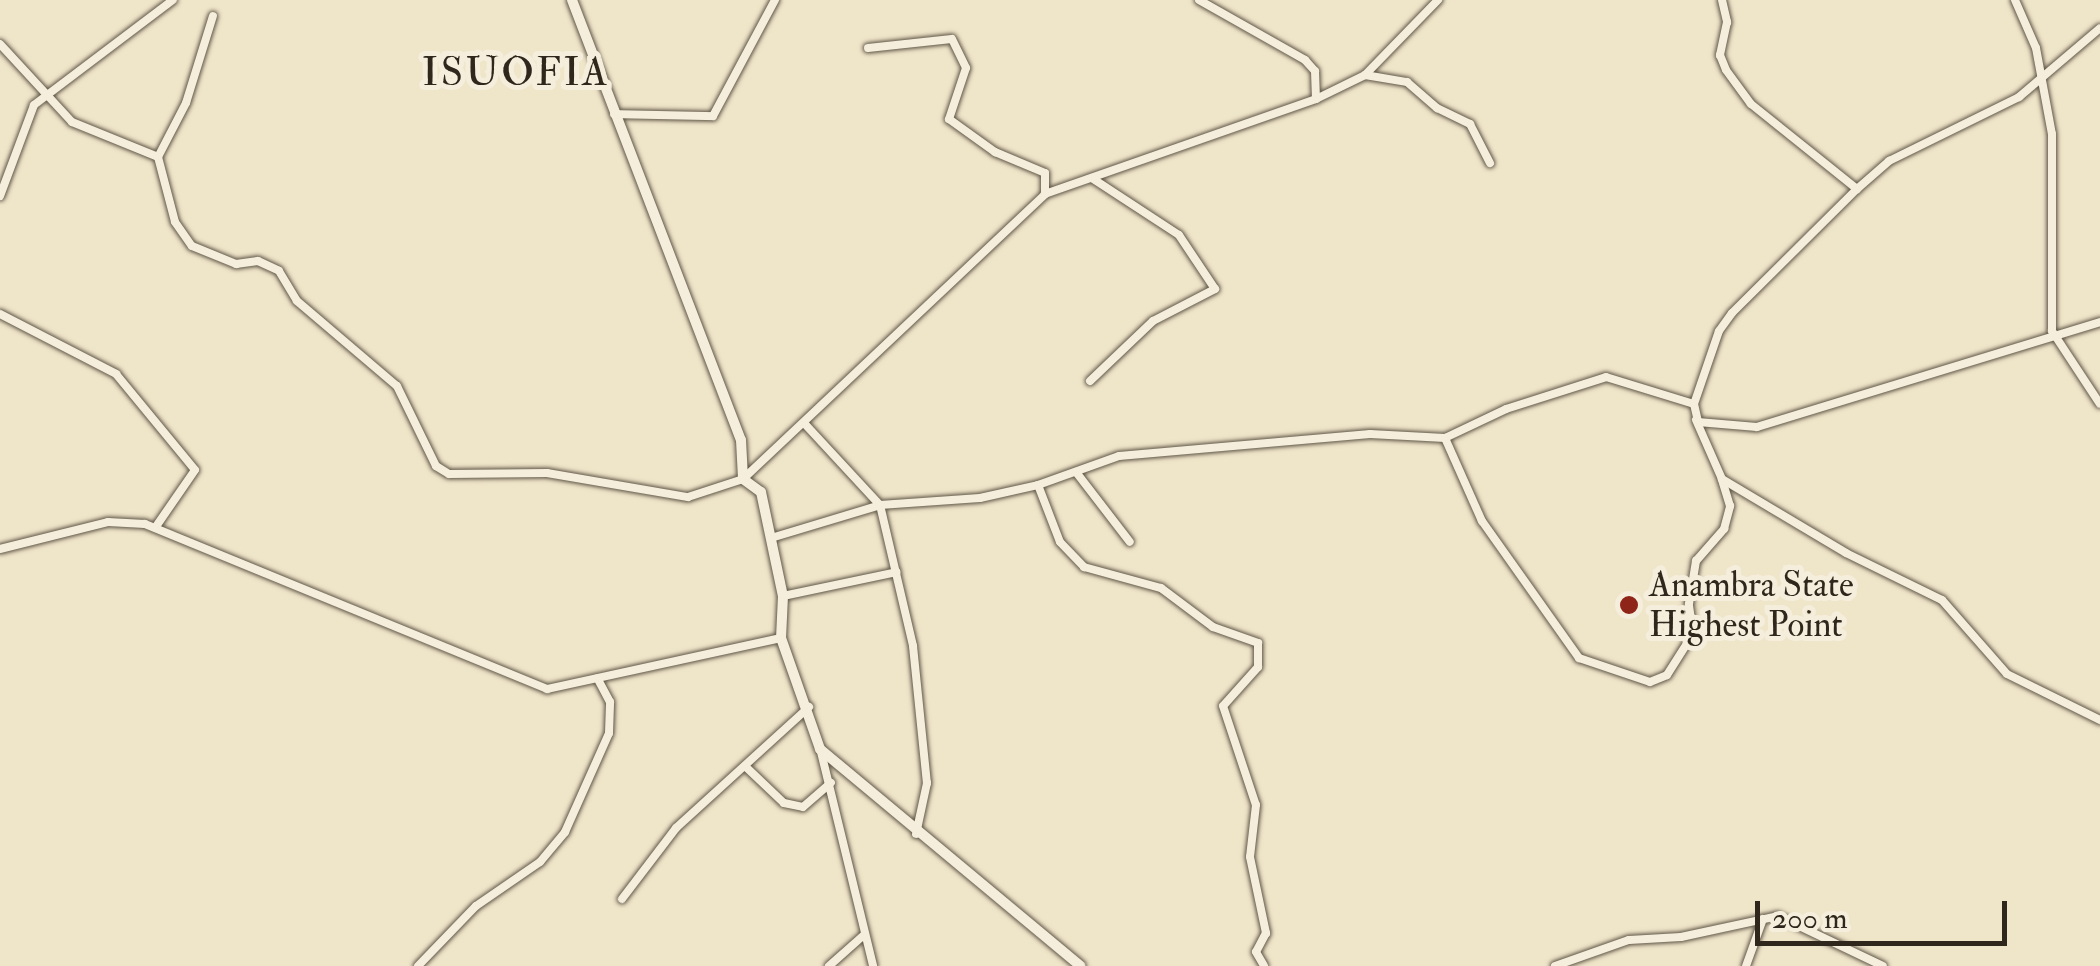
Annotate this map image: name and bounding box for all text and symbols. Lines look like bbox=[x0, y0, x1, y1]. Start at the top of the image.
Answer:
district label: ISUOFIA bbox=[422, 49, 610, 97]
place label: Anambra State Highest Point bbox=[1649, 564, 1854, 646]
marker: Anambra State Highest Point bbox=[1618, 594, 1640, 616]
scale bar bbox=[1760, 881, 2012, 943]
text: 200 m bbox=[1772, 900, 1848, 937]

